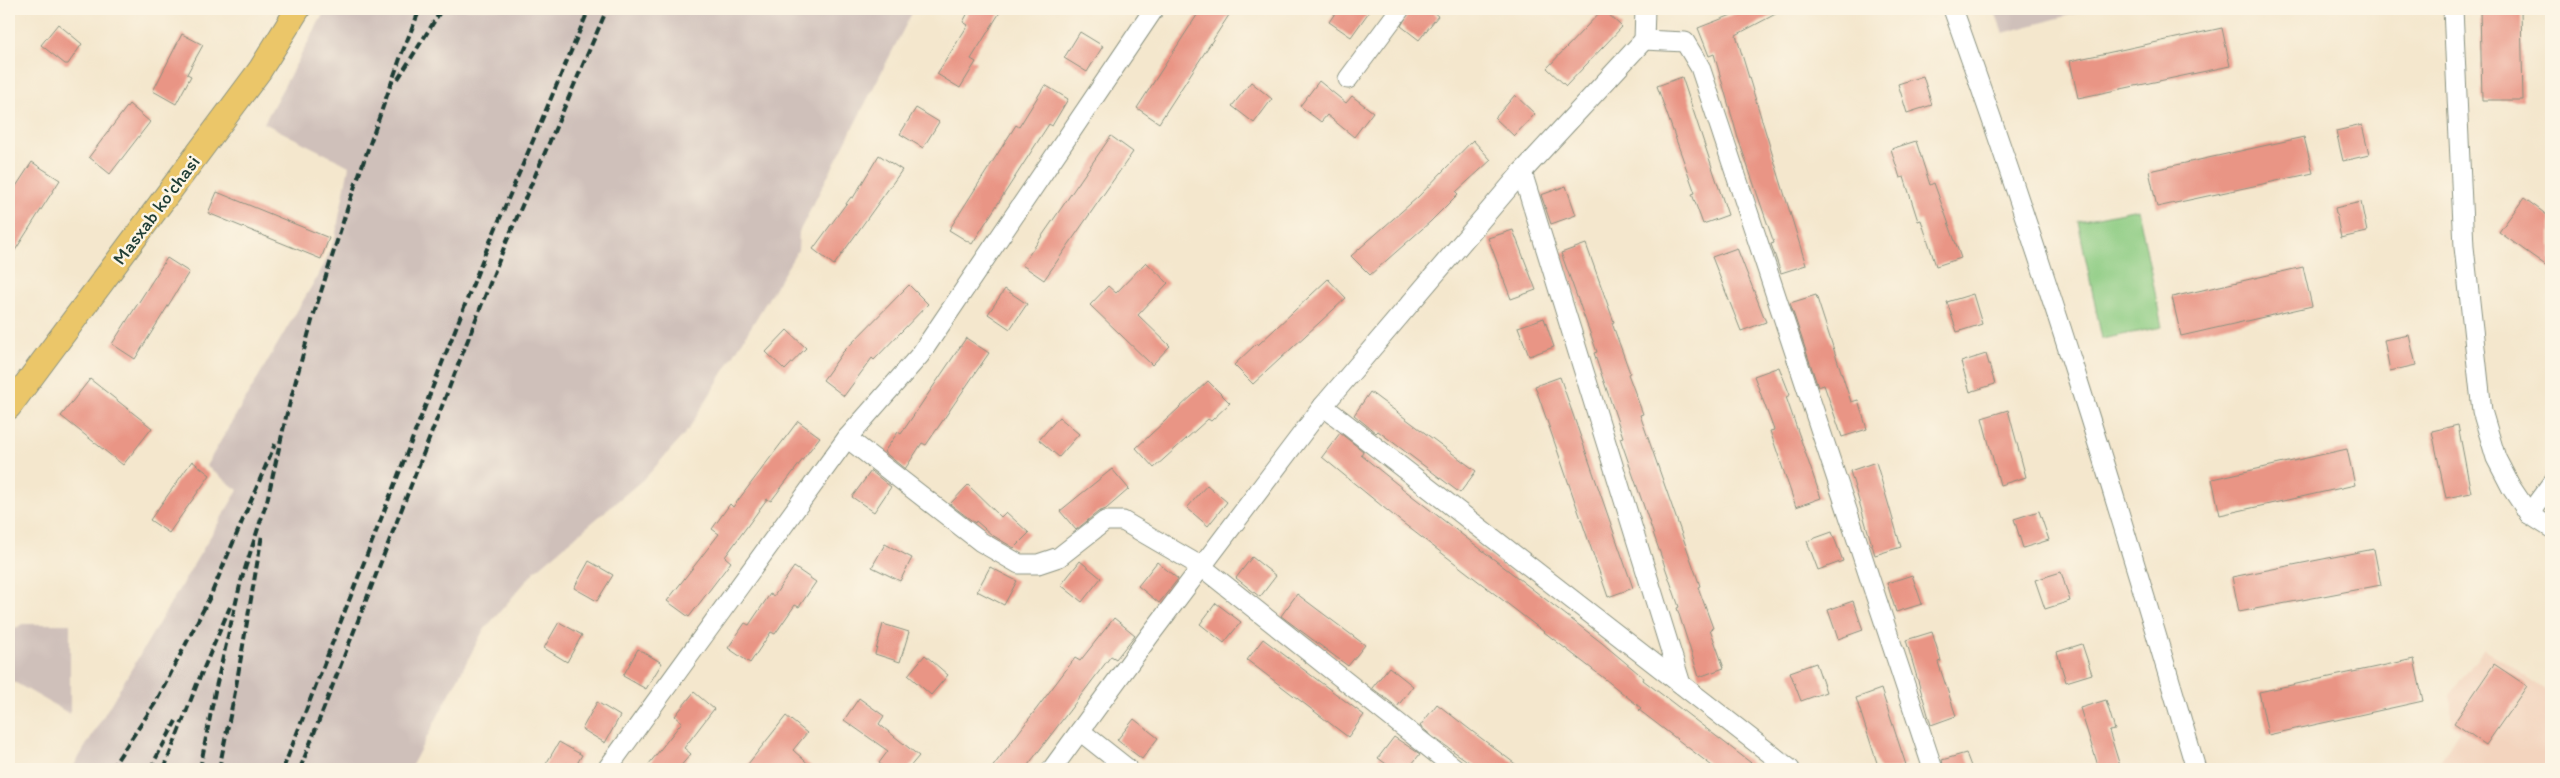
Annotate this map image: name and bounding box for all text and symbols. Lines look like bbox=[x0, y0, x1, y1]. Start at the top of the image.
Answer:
street label: Masxab ko'chasi bbox=[107, 151, 205, 269]

